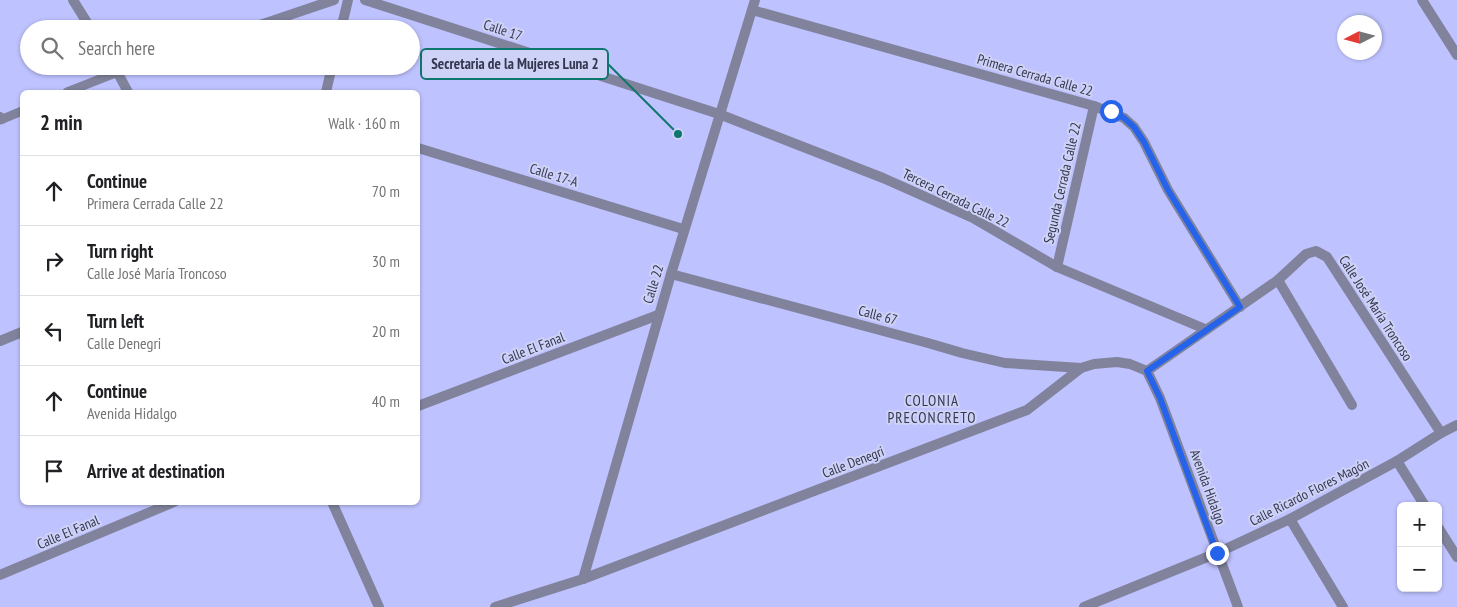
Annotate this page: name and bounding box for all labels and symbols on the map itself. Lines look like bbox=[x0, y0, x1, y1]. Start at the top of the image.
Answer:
street label: Calle 17 bbox=[481, 15, 525, 45]
north arrow bbox=[1337, 15, 1382, 60]
callout: Secretaria de la Mujeres Luna 2 bbox=[421, 49, 608, 79]
street label: Primera Cerrada Calle 22 bbox=[975, 50, 1095, 100]
text: Secretaria de la Mujeres Luna 2 bbox=[431, 54, 599, 73]
route start bbox=[1100, 100, 1123, 123]
street label: Segunda Cerrada Calle 22 bbox=[1039, 121, 1085, 245]
street label: Calle 17-A bbox=[528, 159, 581, 191]
street label: Tercera Cerrada Calle 22 bbox=[900, 164, 1012, 232]
street label: Calle José María Troncoso bbox=[1335, 252, 1417, 364]
street label: Calle 22 bbox=[639, 262, 667, 306]
street label: Calle 67 bbox=[856, 301, 900, 329]
street label: Calle El Fanal bbox=[499, 328, 568, 368]
district label: COLONIA PRECONCRETO bbox=[887, 391, 977, 427]
street label: Calle Denegri bbox=[819, 442, 887, 482]
street label: Avenida Hidalgo bbox=[1186, 447, 1230, 527]
street label: Calle Ricardo Flores Magón bbox=[1246, 454, 1372, 530]
street label: Calle El Fanal bbox=[34, 511, 102, 553]
route end bbox=[1206, 542, 1229, 565]

